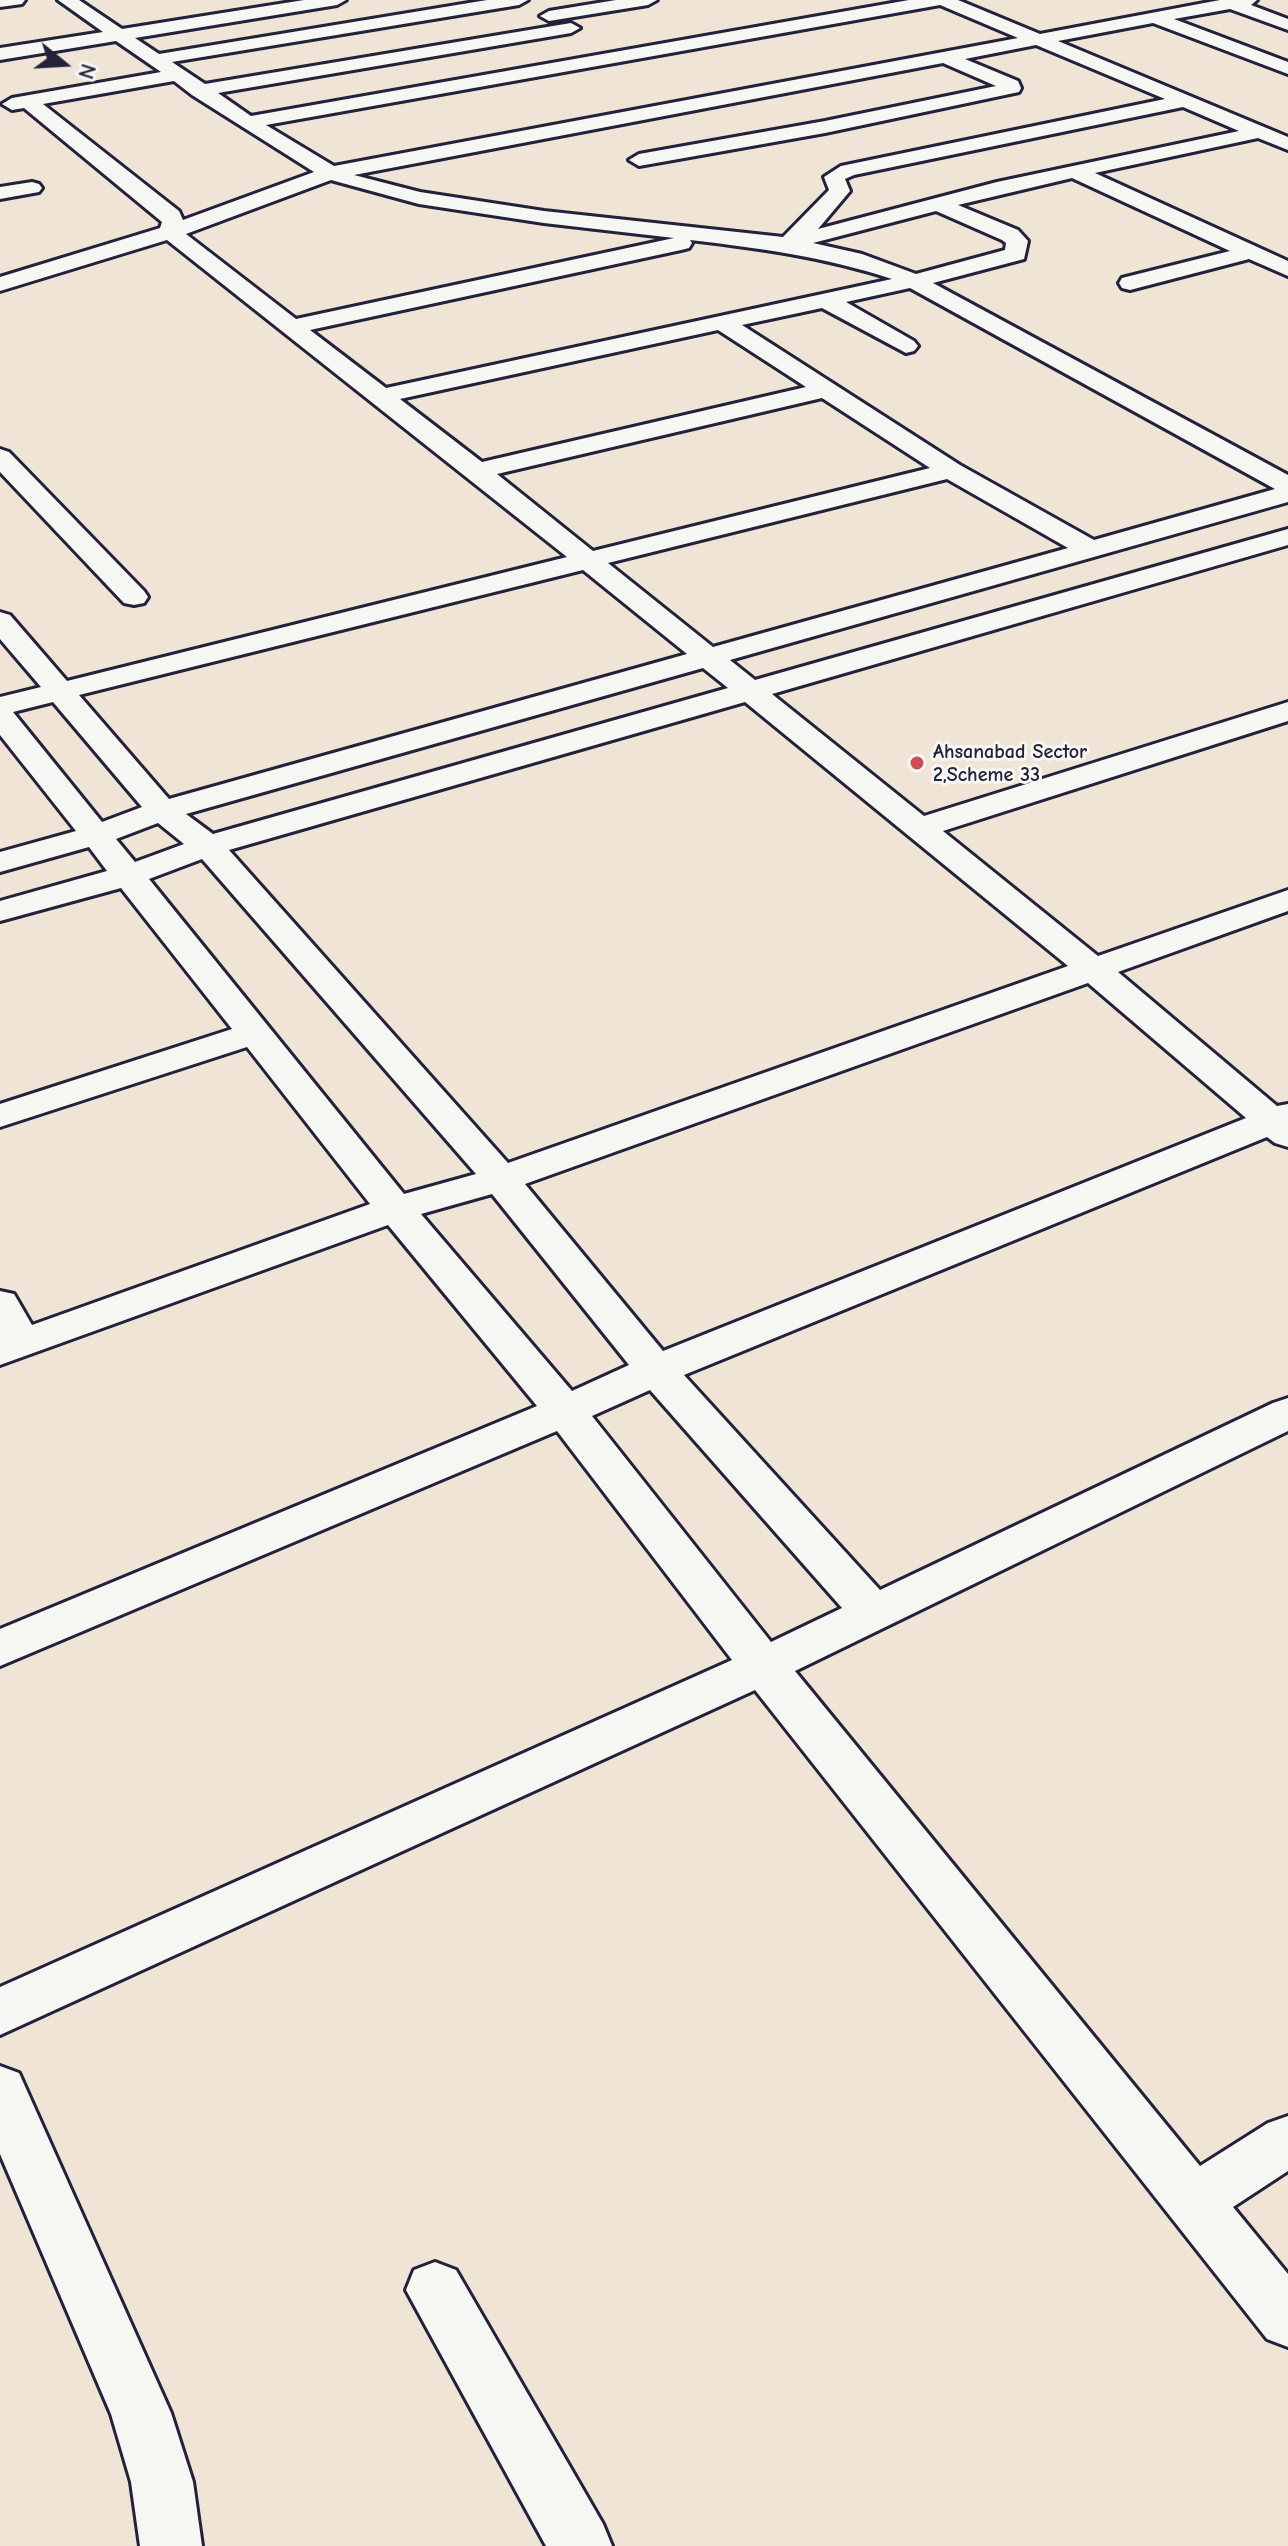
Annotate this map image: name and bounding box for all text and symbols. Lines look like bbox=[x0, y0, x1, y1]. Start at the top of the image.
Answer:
north arrow bbox=[24, 24, 104, 104]
text: N bbox=[72, 61, 101, 82]
place label: Ahsanabad Sector 2,Scheme 33 bbox=[933, 740, 1087, 787]
marker: Ahsanabad Sector 2,Scheme 33 bbox=[908, 754, 926, 772]

